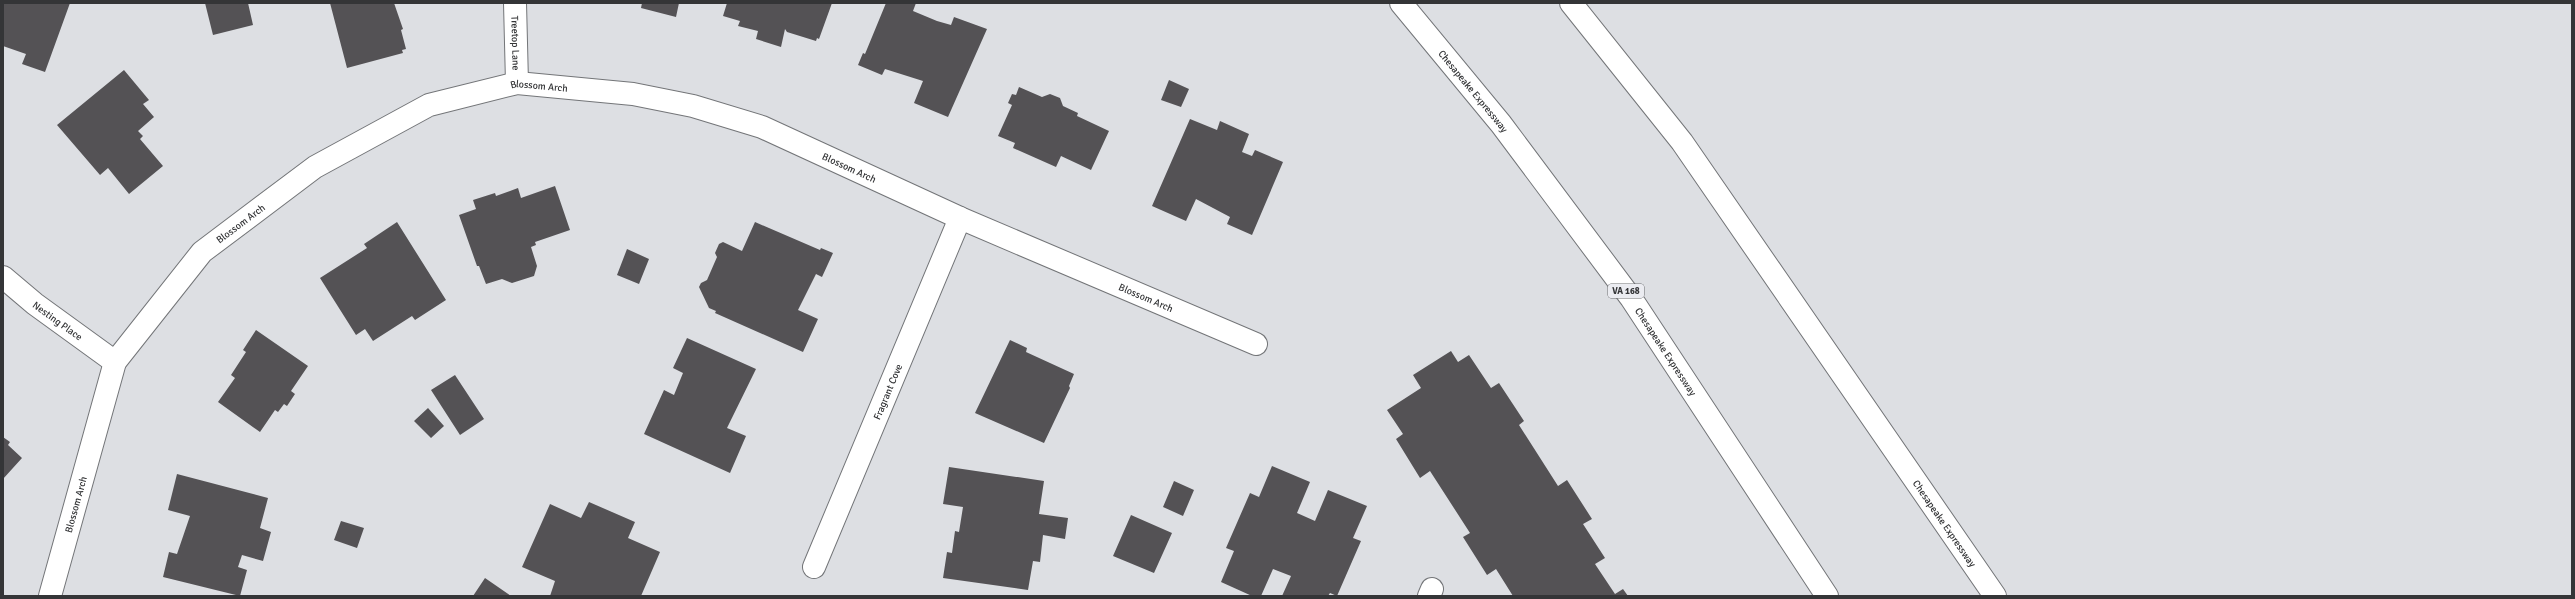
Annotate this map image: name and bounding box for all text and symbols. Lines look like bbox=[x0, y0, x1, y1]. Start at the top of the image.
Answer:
street label: Treetop Lane bbox=[508, 15, 522, 71]
street label: Chesapeake Expressway bbox=[1435, 48, 1510, 135]
street label: Blossom Arch bbox=[509, 78, 568, 95]
street label: Blossom Arch bbox=[820, 150, 878, 186]
street label: Blossom Arch bbox=[214, 202, 268, 246]
street label: Blossom Arch bbox=[1117, 281, 1175, 315]
road number: VA 168 bbox=[1608, 284, 1644, 298]
street label: Nesting Place bbox=[30, 299, 85, 343]
street label: Chesapeake Expressway bbox=[1632, 306, 1699, 398]
street label: Fragrant Cove bbox=[871, 362, 905, 422]
street label: Blossom Arch bbox=[63, 475, 90, 534]
street label: Chesapeake Expressway bbox=[1910, 478, 1978, 570]

